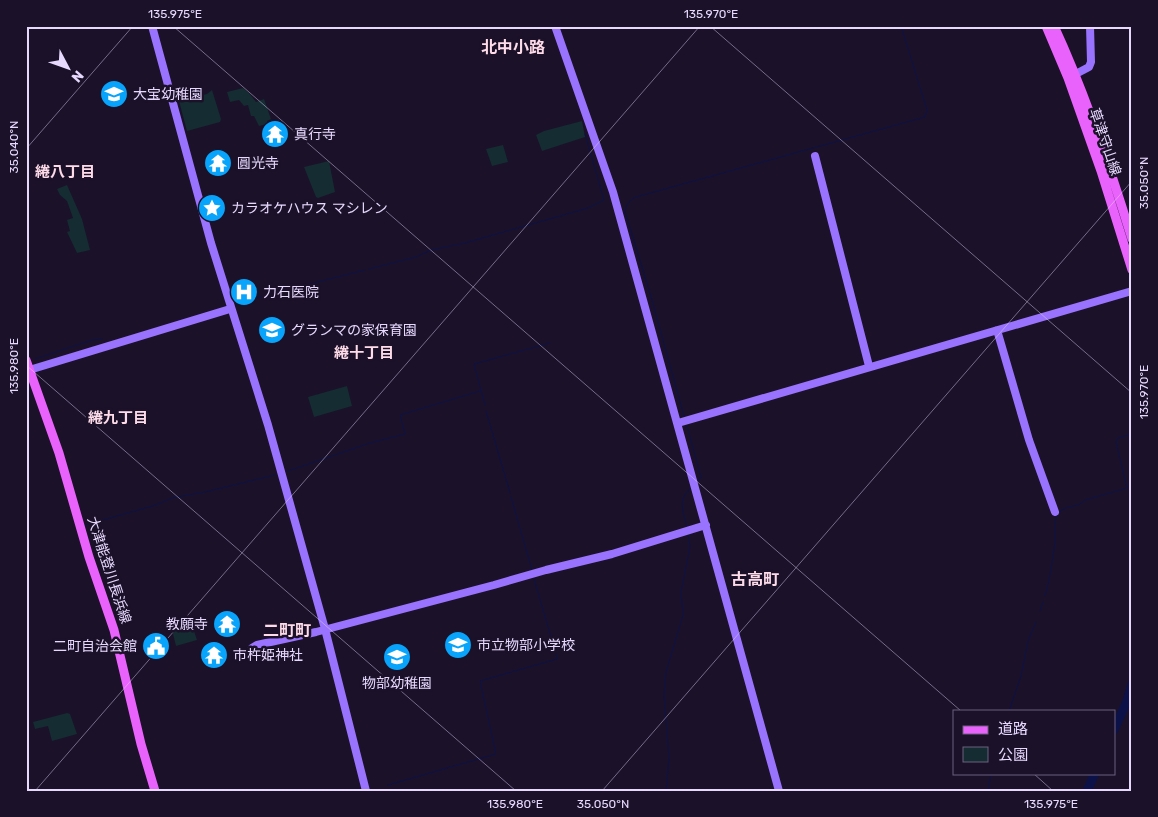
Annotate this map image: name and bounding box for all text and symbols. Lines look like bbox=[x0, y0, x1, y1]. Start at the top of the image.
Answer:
text: 135.975°E bbox=[148, 7, 202, 21]
text: 135.970°E bbox=[684, 7, 738, 21]
district label: 北中小路 bbox=[481, 38, 545, 57]
north arrow bbox=[42, 42, 92, 92]
text: N bbox=[68, 67, 87, 86]
school or university icon: 大宝幼稚園 bbox=[99, 79, 129, 109]
place label: 大宝幼稚園 bbox=[133, 86, 203, 103]
street label: 草津守山線 bbox=[1086, 106, 1124, 178]
temple icon: 真行寺 bbox=[260, 119, 290, 149]
text: 35.040°N bbox=[7, 121, 21, 173]
place label: 真行寺 bbox=[294, 126, 336, 143]
temple icon: 圓光寺 bbox=[203, 148, 233, 178]
place label: 圓光寺 bbox=[237, 155, 279, 172]
text: 35.050°N bbox=[1137, 157, 1151, 209]
district label: 綣八丁目 bbox=[35, 163, 95, 181]
place icon: カラオケハウス マシレン bbox=[197, 193, 227, 223]
place label: カラオケハウス マシレン bbox=[231, 200, 388, 217]
hospital icon: 力石医院 bbox=[229, 277, 259, 307]
place label: 力石医院 bbox=[263, 284, 319, 301]
school or university icon: グランマの家保育園 bbox=[257, 315, 287, 345]
place label: グランマの家保育園 bbox=[291, 322, 417, 339]
text: 135.980°E bbox=[7, 338, 21, 394]
district label: 綣十丁目 bbox=[334, 344, 394, 362]
text: 135.970°E bbox=[1137, 365, 1151, 419]
district label: 綣九丁目 bbox=[88, 409, 148, 427]
street label: 大津能登川長浜線 bbox=[84, 514, 134, 626]
district label: 古高町 bbox=[731, 570, 779, 589]
temple icon: 教願寺 bbox=[212, 609, 242, 639]
place label: 教願寺 bbox=[166, 616, 208, 633]
district label: 二町町 bbox=[263, 621, 311, 640]
school or university icon: 市立物部小学校 bbox=[443, 630, 473, 660]
public building icon: 二町自治会館 bbox=[141, 631, 171, 661]
place label: 市立物部小学校 bbox=[477, 637, 575, 654]
place label: 二町自治会館 bbox=[53, 638, 137, 655]
temple icon: 市杵姫神社 bbox=[199, 640, 229, 670]
school or university icon: 物部幼稚園 bbox=[382, 642, 412, 672]
place label: 市杵姫神社 bbox=[233, 647, 303, 664]
place label: 物部幼稚園 bbox=[362, 675, 432, 692]
legend bbox=[953, 710, 1116, 774]
text: 道路 bbox=[998, 720, 1028, 738]
text: 公園 bbox=[998, 746, 1028, 764]
text: 135.980°E bbox=[487, 797, 543, 811]
text: 35.050°N bbox=[577, 797, 629, 811]
text: 135.975°E bbox=[1024, 797, 1078, 811]

